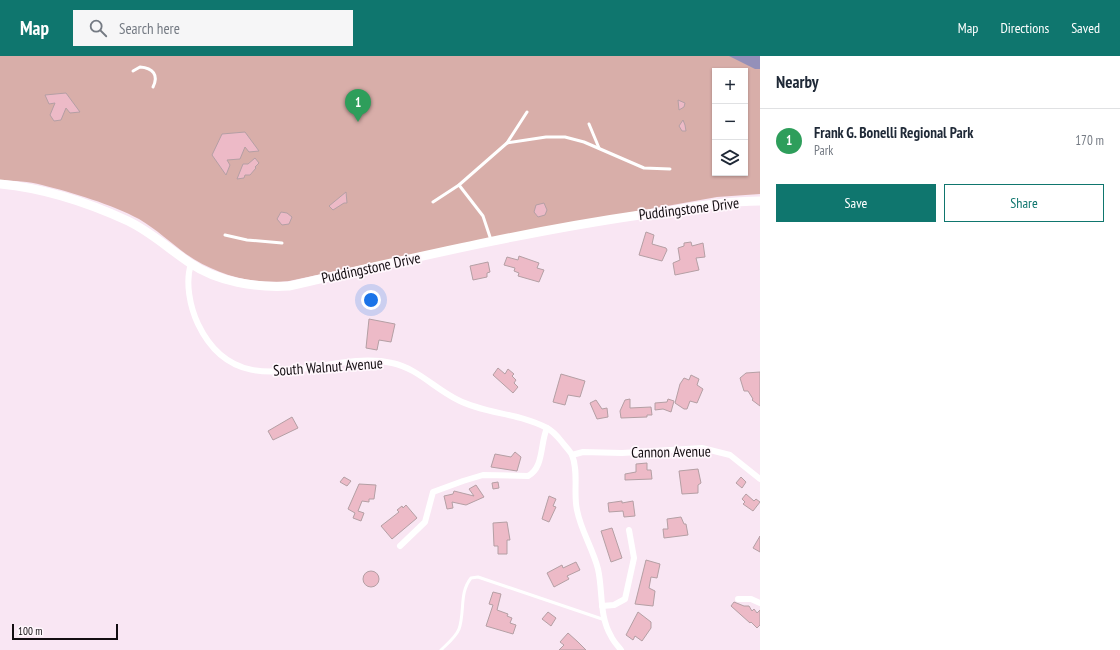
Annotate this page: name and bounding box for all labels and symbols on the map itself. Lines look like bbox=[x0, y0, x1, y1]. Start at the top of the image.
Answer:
pin: 1 bbox=[345, 89, 371, 122]
street label: Puddingstone Drive bbox=[638, 193, 740, 224]
street label: Puddingstone Drive bbox=[320, 248, 422, 287]
your location bbox=[361, 290, 381, 310]
street label: South Walnut Avenue bbox=[272, 353, 384, 380]
street label: Cannon Avenue bbox=[631, 441, 711, 462]
scale bar bbox=[12, 622, 118, 641]

